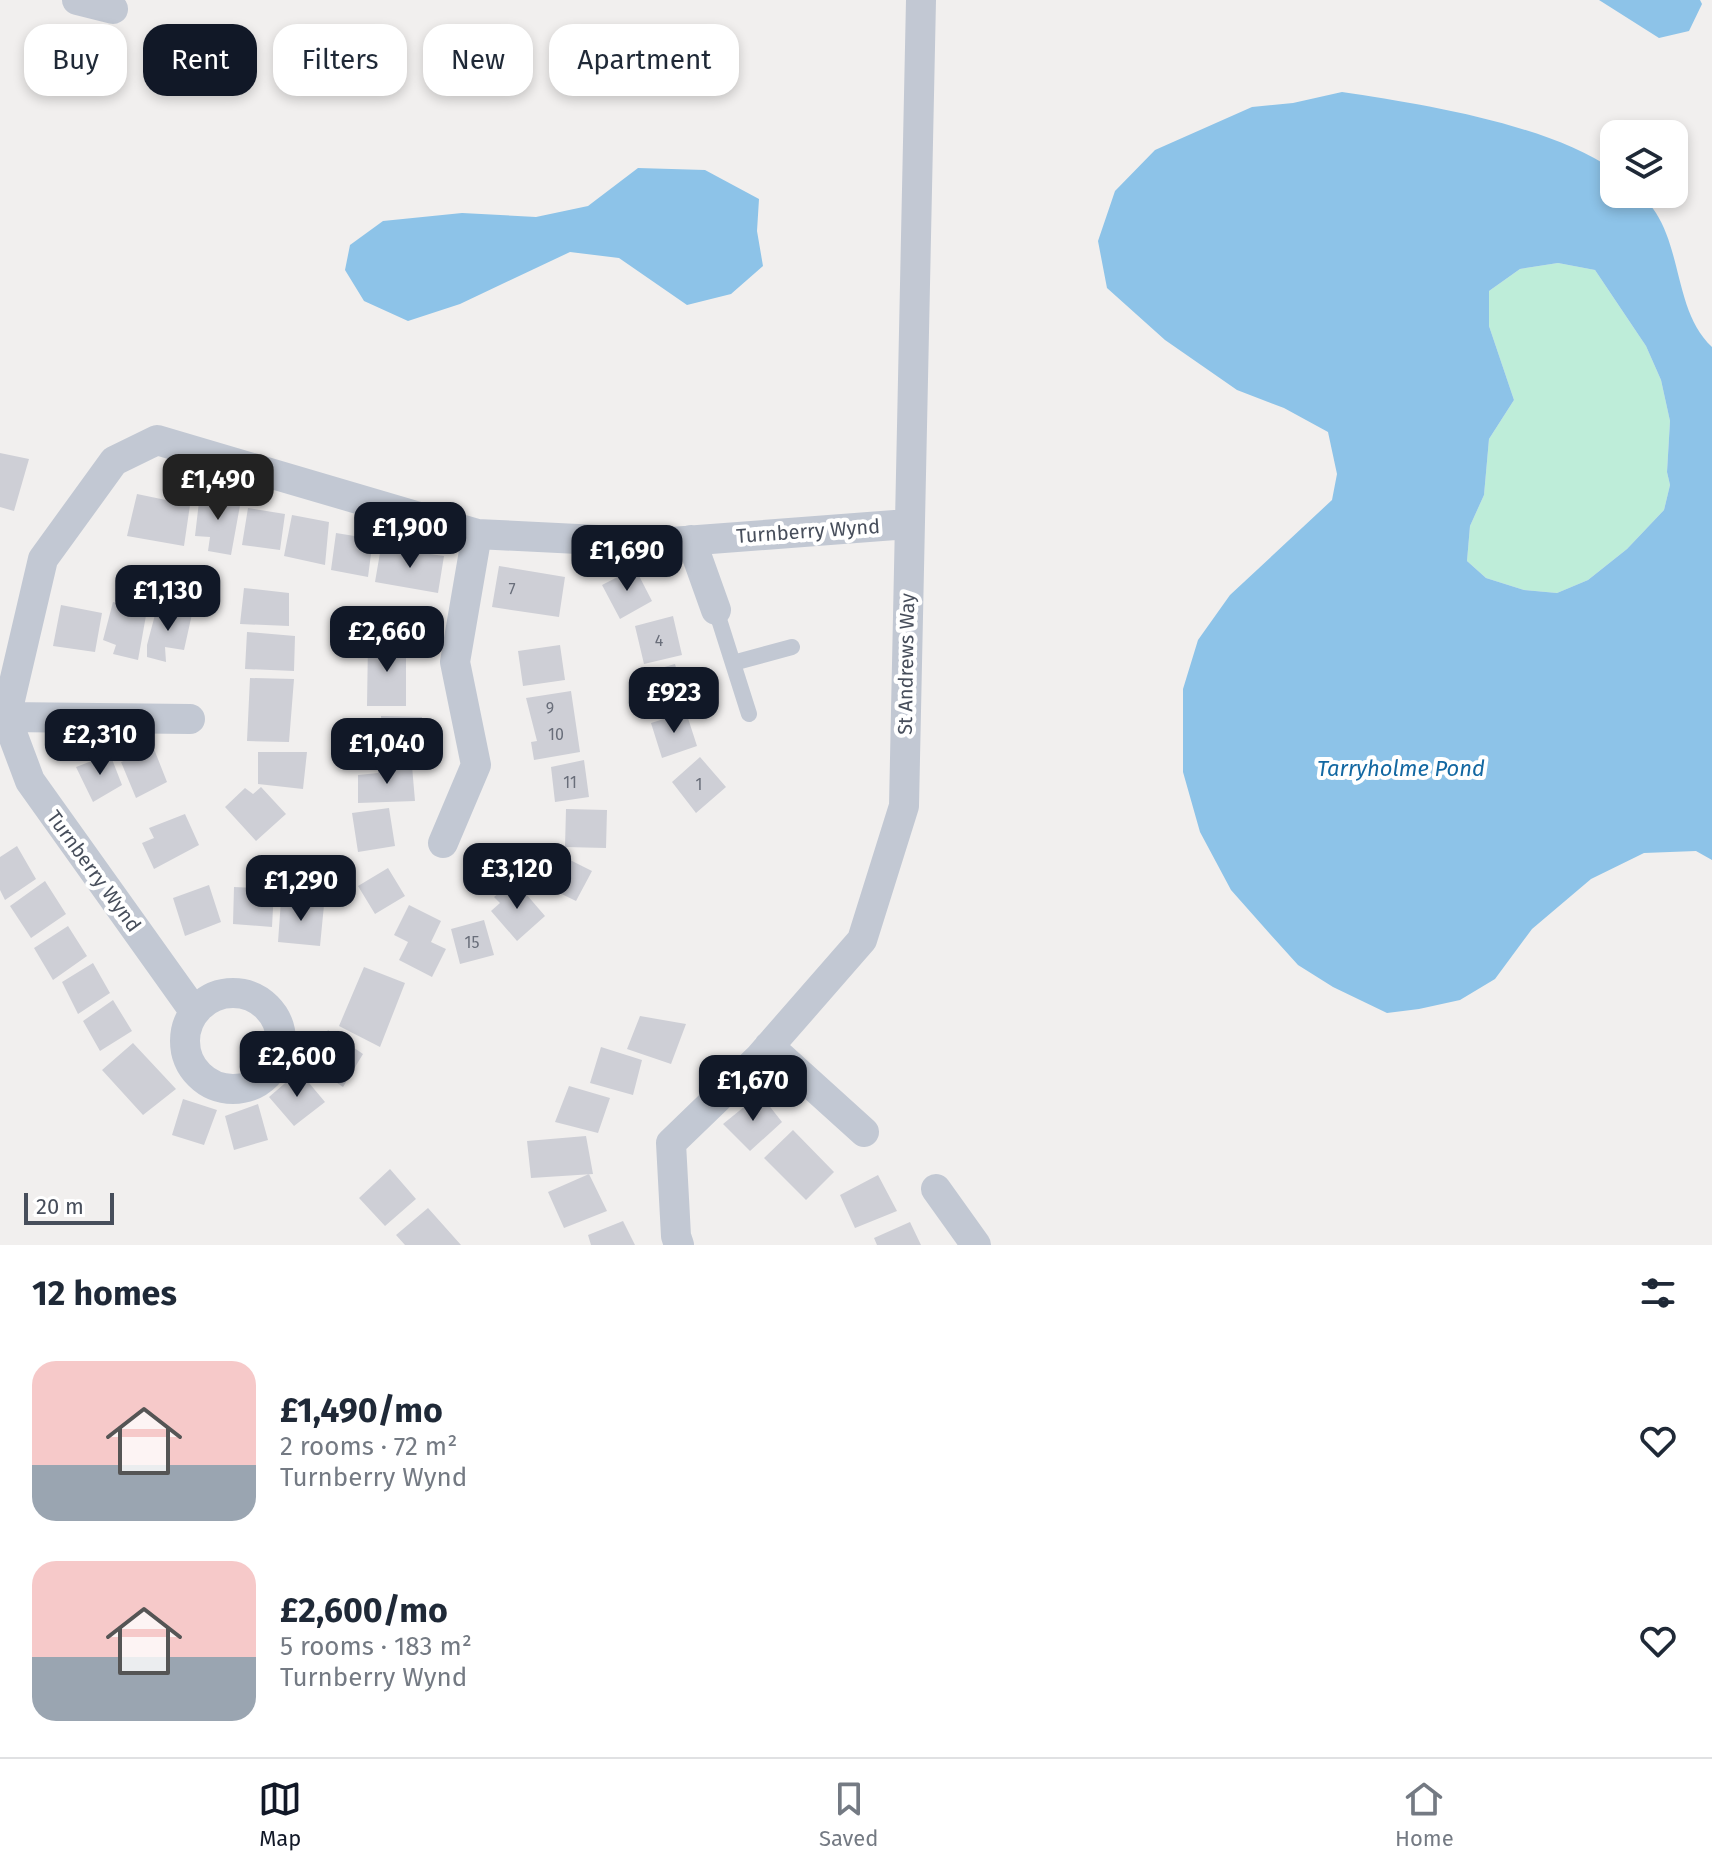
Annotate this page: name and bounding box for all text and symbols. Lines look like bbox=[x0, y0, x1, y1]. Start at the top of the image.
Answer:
chip: Buy bbox=[24, 24, 127, 96]
chip: Rent bbox=[143, 24, 257, 96]
chip: Filters bbox=[273, 24, 407, 96]
chip: New bbox=[423, 24, 533, 96]
chip: Apartment bbox=[549, 24, 739, 96]
map controls bbox=[1600, 120, 1688, 208]
button: layers bbox=[1600, 120, 1688, 208]
pin: £1,490 bbox=[153, 454, 283, 522]
text: £1,490 bbox=[181, 464, 255, 495]
pin: £1,900 bbox=[345, 502, 475, 570]
text: £1,900 bbox=[372, 512, 448, 543]
street label: Turnberry Wynd bbox=[735, 514, 881, 548]
pin: £1,690 bbox=[562, 525, 692, 593]
text: £1,690 bbox=[589, 535, 665, 566]
pin: £1,130 bbox=[103, 565, 233, 633]
text: £1,130 bbox=[133, 575, 203, 606]
house number: 7 bbox=[508, 580, 516, 599]
street label: St Andrews Way bbox=[893, 593, 919, 735]
pin: £2,660 bbox=[322, 606, 452, 674]
text: £2,660 bbox=[348, 616, 426, 647]
house number: 4 bbox=[655, 631, 664, 650]
pin: £923 bbox=[627, 667, 721, 735]
text: £923 bbox=[647, 677, 701, 708]
house number: 9 bbox=[546, 699, 554, 718]
pin: £2,310 bbox=[35, 709, 165, 777]
pin: £1,040 bbox=[322, 718, 452, 786]
text: £2,310 bbox=[63, 719, 137, 750]
house number: 10 bbox=[548, 725, 564, 744]
text: £1,040 bbox=[349, 728, 425, 759]
water label: Tarryholme Pond bbox=[1317, 755, 1485, 782]
house number: 11 bbox=[563, 773, 577, 792]
house number: 1 bbox=[696, 775, 702, 794]
street label: Turnberry Wynd bbox=[42, 806, 146, 936]
pin: £3,120 bbox=[452, 843, 582, 911]
text: £3,120 bbox=[481, 853, 553, 884]
pin: £1,290 bbox=[236, 855, 366, 923]
text: £1,290 bbox=[264, 865, 338, 896]
house number: 15 bbox=[465, 933, 479, 952]
pin: £2,600 bbox=[232, 1031, 362, 1099]
text: £2,600 bbox=[258, 1041, 336, 1072]
pin: £1,670 bbox=[688, 1055, 818, 1123]
text: £1,670 bbox=[717, 1065, 789, 1096]
scale bar bbox=[24, 1189, 114, 1225]
text: 20 m bbox=[36, 1193, 84, 1220]
icon: filters bbox=[1636, 1271, 1680, 1315]
text: 12 homes bbox=[32, 1273, 177, 1314]
text: £1,490/mo bbox=[280, 1390, 443, 1431]
icon: home bbox=[96, 1393, 192, 1489]
icon: heart bbox=[1636, 1419, 1680, 1463]
text: 2 rooms · 72 m² bbox=[280, 1431, 457, 1462]
text: Turnberry Wynd bbox=[280, 1462, 467, 1493]
text: £2,600/mo bbox=[280, 1590, 448, 1631]
icon: home bbox=[96, 1593, 192, 1689]
icon: heart bbox=[1636, 1619, 1680, 1663]
text: 5 rooms · 183 m² bbox=[280, 1631, 472, 1662]
text: Turnberry Wynd bbox=[280, 1662, 467, 1693]
tab: Map bbox=[258, 1777, 302, 1852]
tab: Saved bbox=[819, 1777, 878, 1852]
tab: Home bbox=[1395, 1777, 1454, 1852]

